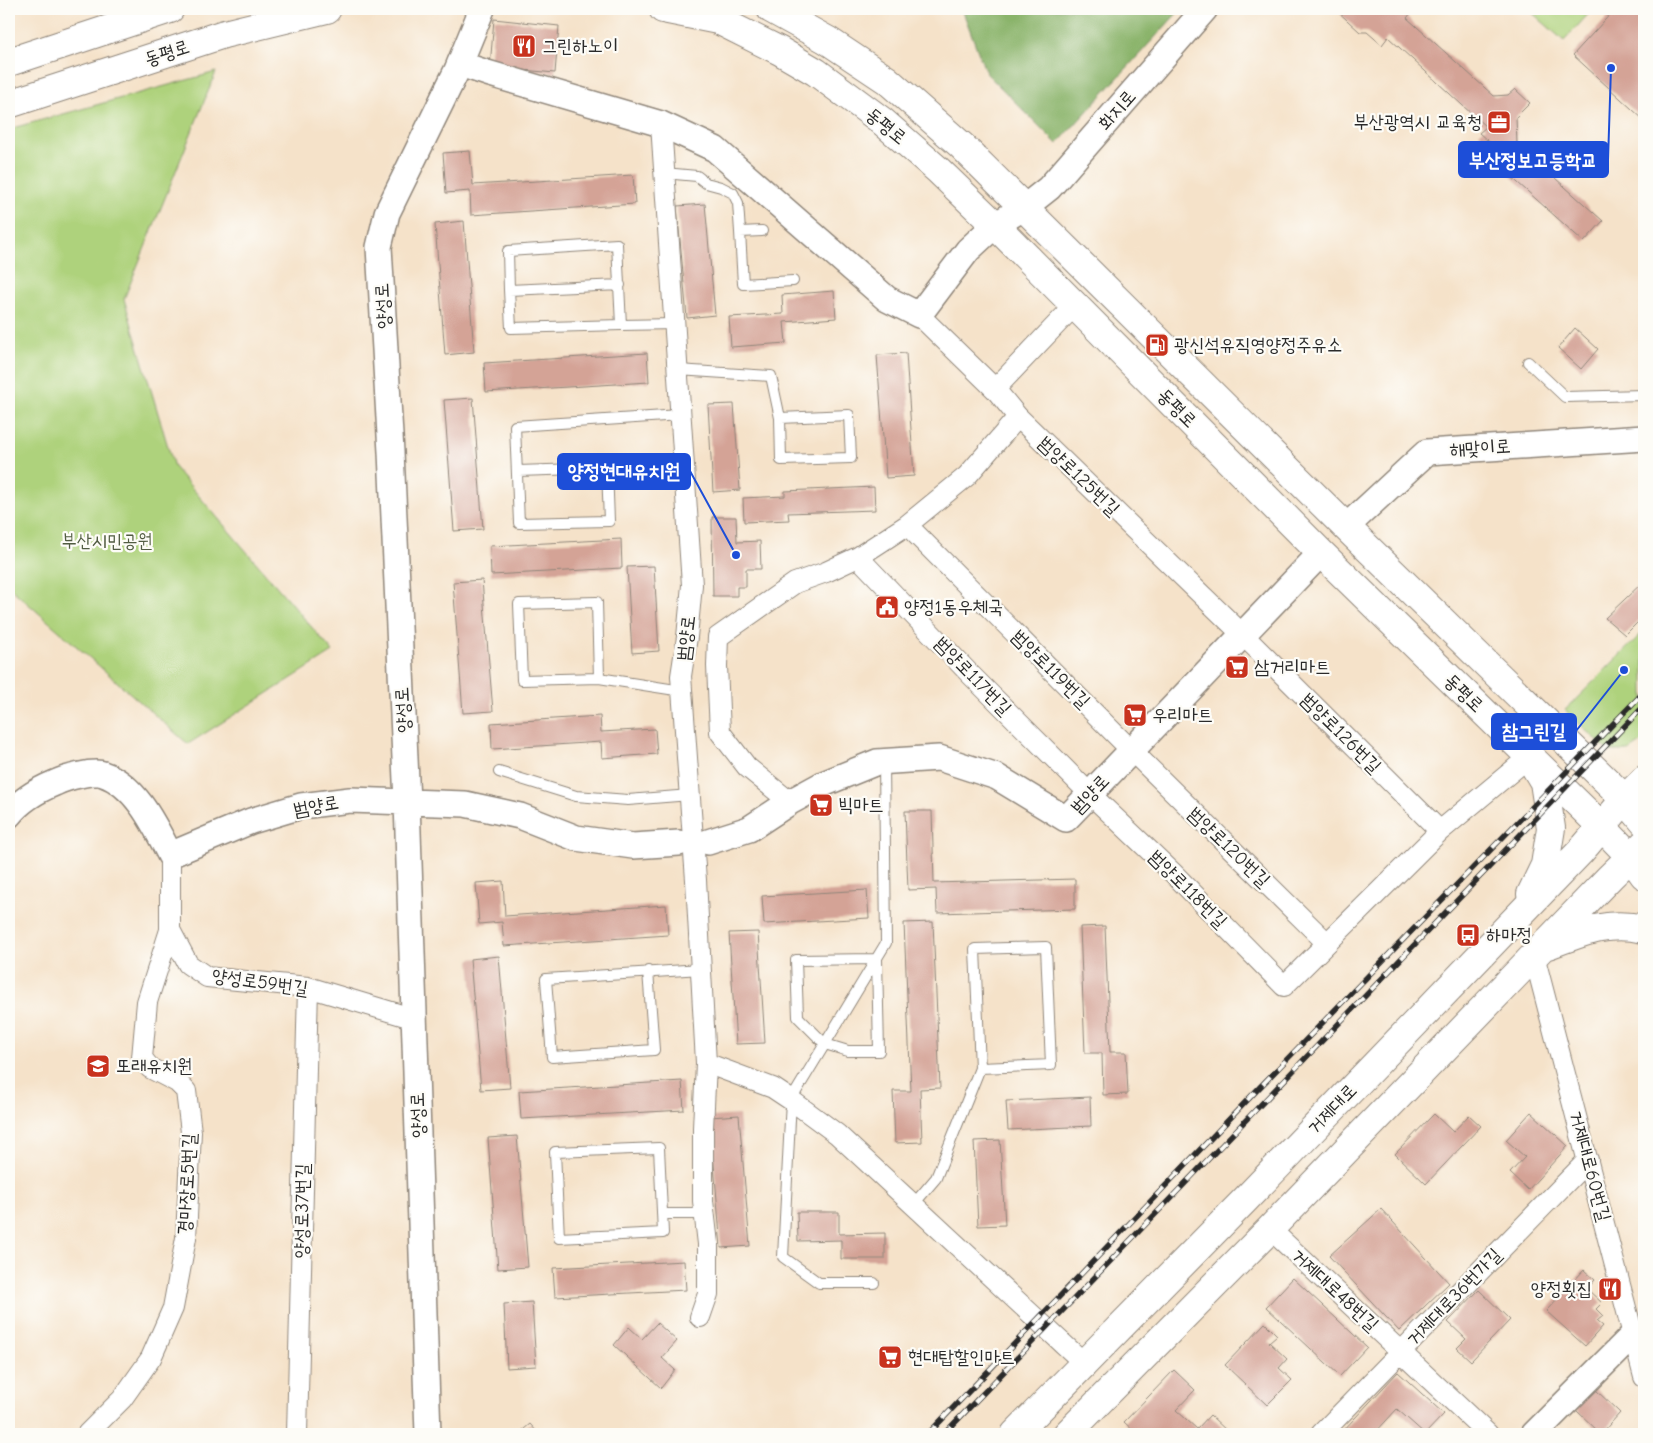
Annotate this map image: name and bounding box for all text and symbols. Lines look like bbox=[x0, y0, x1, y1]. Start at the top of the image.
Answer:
restaurant icon: 그린하노이 bbox=[511, 33, 537, 59]
street label: 동평로 bbox=[142, 35, 192, 71]
place label: 그린하노이 bbox=[542, 35, 618, 57]
street label: 화지로 bbox=[1094, 85, 1140, 135]
street label: 동평로 bbox=[861, 103, 911, 149]
office icon: 부산광역시 교육청 bbox=[1486, 109, 1512, 135]
place label: 부산광역시 교육청 bbox=[1353, 111, 1482, 133]
callout: 부산정보고등학교 bbox=[1459, 142, 1608, 177]
text: 부산정보고등학교 bbox=[1469, 149, 1597, 172]
street label: 양성로 bbox=[371, 283, 395, 329]
fuel station icon: 광신석유직영양정주유소 bbox=[1144, 332, 1170, 358]
place label: 광신석유직영양정주유소 bbox=[1174, 334, 1342, 356]
street label: 동평로 bbox=[1153, 384, 1201, 432]
street label: 범양로125번길 bbox=[1034, 432, 1124, 520]
street label: 해맞이로 bbox=[1449, 435, 1511, 461]
callout: 양정현대유치원 bbox=[558, 454, 690, 489]
text: 양정현대유치원 bbox=[568, 460, 680, 483]
park label: 부산시민공원 bbox=[61, 530, 153, 552]
public building icon: 양정1동우체국 bbox=[874, 594, 900, 620]
place label: 양정1동우체국 bbox=[904, 596, 1003, 618]
street label: 범양로 bbox=[672, 614, 700, 662]
street label: 범양로119번길 bbox=[1007, 625, 1095, 713]
street label: 범양로117번길 bbox=[930, 632, 1016, 720]
supermarket icon: 삼거리마트 bbox=[1224, 654, 1250, 680]
place label: 삼거리마트 bbox=[1254, 656, 1330, 678]
street label: 동평로 bbox=[1440, 669, 1488, 717]
street label: 양성로 bbox=[391, 687, 415, 733]
street label: 범양로126번길 bbox=[1296, 688, 1386, 778]
supermarket icon: 우리마트 bbox=[1122, 702, 1148, 728]
place label: 우리마트 bbox=[1152, 704, 1213, 726]
callout: 참그린길 bbox=[1492, 714, 1576, 749]
text: 참그린길 bbox=[1502, 720, 1566, 743]
street label: 범양로 bbox=[1066, 770, 1114, 818]
street label: 범양로 bbox=[292, 791, 340, 821]
supermarket icon: 빅마트 bbox=[808, 792, 834, 818]
place label: 빅마트 bbox=[838, 794, 884, 816]
street label: 범양로120번길 bbox=[1183, 802, 1275, 892]
street label: 범양로118번길 bbox=[1144, 845, 1232, 933]
bus stop icon: 하마정 bbox=[1455, 922, 1481, 948]
place label: 하마정 bbox=[1486, 924, 1532, 946]
street label: 양성로59번길 bbox=[211, 964, 309, 1000]
school or university icon: 또래유치원 bbox=[85, 1053, 111, 1079]
place label: 또래유치원 bbox=[116, 1055, 192, 1077]
street label: 거제대로 bbox=[1303, 1079, 1361, 1139]
street label: 양성로 bbox=[406, 1092, 430, 1138]
street label: 거제대로60번길 bbox=[1565, 1108, 1615, 1224]
street label: 경마장로5번길 bbox=[173, 1132, 201, 1236]
street label: 양성로37번길 bbox=[290, 1163, 314, 1259]
street label: 거제대로48번길 bbox=[1287, 1244, 1383, 1336]
street label: 거제대로36번가길 bbox=[1402, 1244, 1506, 1350]
restaurant icon: 양정횟집 bbox=[1597, 1276, 1623, 1302]
place label: 양정횟집 bbox=[1531, 1278, 1592, 1300]
supermarket icon: 현대탑할인마트 bbox=[877, 1344, 903, 1370]
place label: 현대탑할인마트 bbox=[908, 1346, 1015, 1368]

